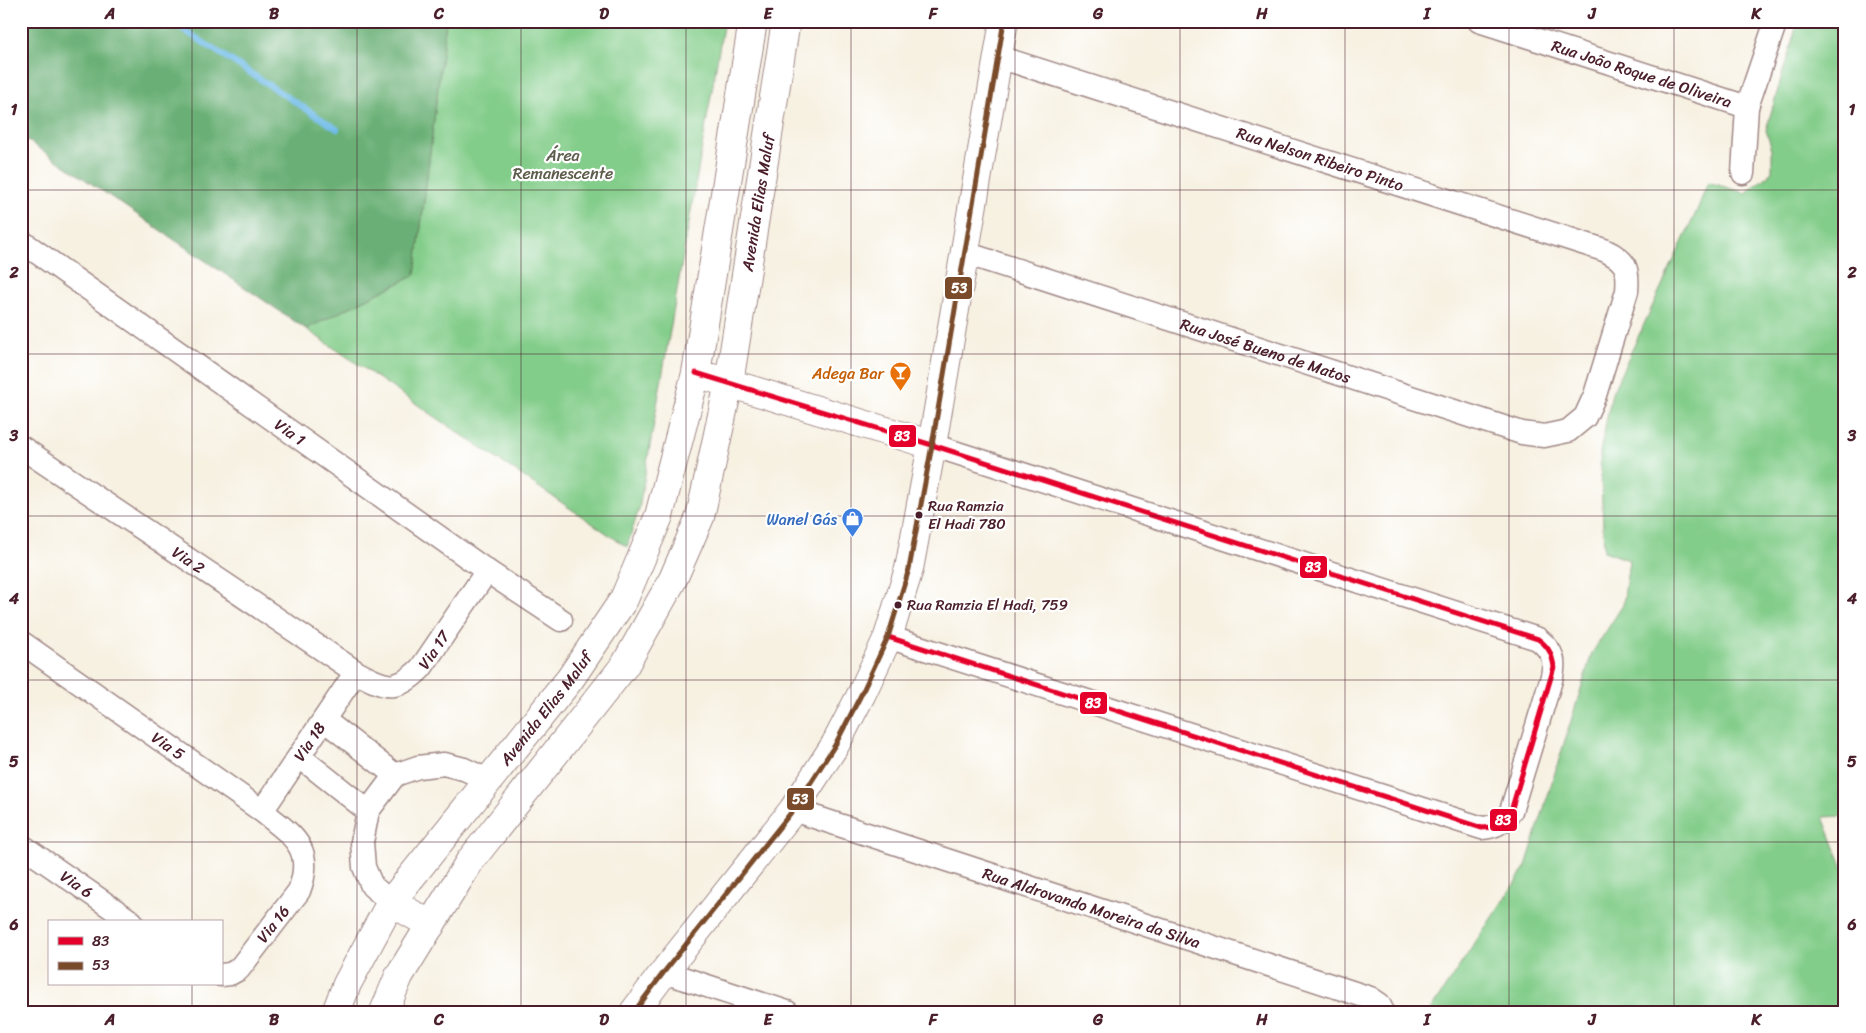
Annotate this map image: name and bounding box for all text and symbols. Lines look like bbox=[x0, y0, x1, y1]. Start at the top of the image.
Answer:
text: A bbox=[104, 0, 115, 28]
text: B bbox=[269, 0, 280, 28]
text: C bbox=[433, 0, 445, 28]
text: D bbox=[599, 0, 609, 28]
text: E bbox=[764, 0, 774, 28]
text: F bbox=[928, 0, 939, 28]
text: G bbox=[1092, 0, 1104, 28]
text: H bbox=[1255, 0, 1268, 28]
text: I bbox=[1423, 0, 1432, 28]
text: J bbox=[1587, 0, 1597, 28]
text: K bbox=[1750, 0, 1762, 28]
street label: Rua João Roque de Oliveira bbox=[1548, 31, 1736, 116]
text: 1 bbox=[11, 95, 18, 124]
text: 1 bbox=[1849, 95, 1856, 124]
street label: Rua Nelson Ribeiro Pinto bbox=[1233, 118, 1407, 200]
street label: Avenida Elias Maluf bbox=[732, 130, 783, 274]
park label: Área Remanescente bbox=[513, 141, 613, 188]
text: 2 bbox=[8, 258, 19, 287]
text: 2 bbox=[1846, 258, 1857, 287]
line badge: 53 bbox=[944, 276, 973, 300]
text: 53 bbox=[951, 276, 967, 301]
street label: Rua José Bueno de Matos bbox=[1177, 309, 1355, 391]
place label: Adega Bar bbox=[811, 359, 885, 388]
bar icon: Adega Bar bbox=[888, 361, 912, 392]
street label: Via 1 bbox=[268, 410, 312, 453]
text: 3 bbox=[9, 421, 19, 450]
text: 3 bbox=[1847, 421, 1857, 450]
line badge: 83 bbox=[888, 424, 917, 448]
text: 83 bbox=[893, 424, 910, 449]
place label: Rua Ramzia El Hadi 780 bbox=[928, 493, 1006, 537]
place label: Wanel Gás bbox=[767, 505, 837, 534]
shop icon: Wanel Gás bbox=[841, 507, 865, 538]
marker: Rua Ramzia El Hadi 780 bbox=[914, 510, 924, 520]
street label: Via 2 bbox=[166, 538, 211, 582]
line badge: 83 bbox=[1299, 555, 1328, 579]
text: 83 bbox=[1304, 555, 1321, 580]
text: 4 bbox=[8, 584, 19, 613]
text: 4 bbox=[1846, 584, 1857, 613]
place label: Rua Ramzia El Hadi, 759 bbox=[907, 592, 1068, 618]
marker: Rua Ramzia El Hadi, 759 bbox=[893, 600, 903, 610]
street label: Via 17 bbox=[410, 623, 458, 675]
street label: Avenida Elias Maluf bbox=[491, 643, 601, 773]
line badge: 83 bbox=[1079, 691, 1108, 715]
text: 83 bbox=[1084, 691, 1101, 716]
street label: Via 18 bbox=[285, 715, 333, 767]
street label: Via 5 bbox=[145, 723, 192, 768]
text: 5 bbox=[9, 747, 19, 776]
text: 5 bbox=[1847, 747, 1857, 776]
line badge: 53 bbox=[786, 787, 815, 811]
text: 53 bbox=[792, 787, 808, 812]
line badge: 83 bbox=[1489, 808, 1518, 832]
text: 83 bbox=[1494, 808, 1511, 833]
street label: Rua Aldrovando Moreira da Silva bbox=[979, 858, 1204, 956]
street label: Via 6 bbox=[54, 862, 100, 906]
street label: Via 16 bbox=[249, 898, 297, 950]
text: 6 bbox=[8, 910, 19, 939]
text: 6 bbox=[1846, 910, 1857, 939]
legend bbox=[48, 920, 222, 986]
text: 83 bbox=[92, 928, 109, 954]
text: 53 bbox=[92, 952, 109, 978]
text: A bbox=[104, 1005, 115, 1033]
text: B bbox=[269, 1005, 280, 1033]
text: C bbox=[433, 1005, 445, 1033]
text: D bbox=[599, 1005, 609, 1033]
text: E bbox=[764, 1005, 774, 1033]
text: F bbox=[928, 1005, 939, 1033]
text: G bbox=[1092, 1005, 1104, 1033]
text: H bbox=[1255, 1005, 1268, 1033]
text: I bbox=[1423, 1005, 1432, 1033]
text: J bbox=[1587, 1005, 1597, 1033]
text: K bbox=[1750, 1005, 1762, 1033]

